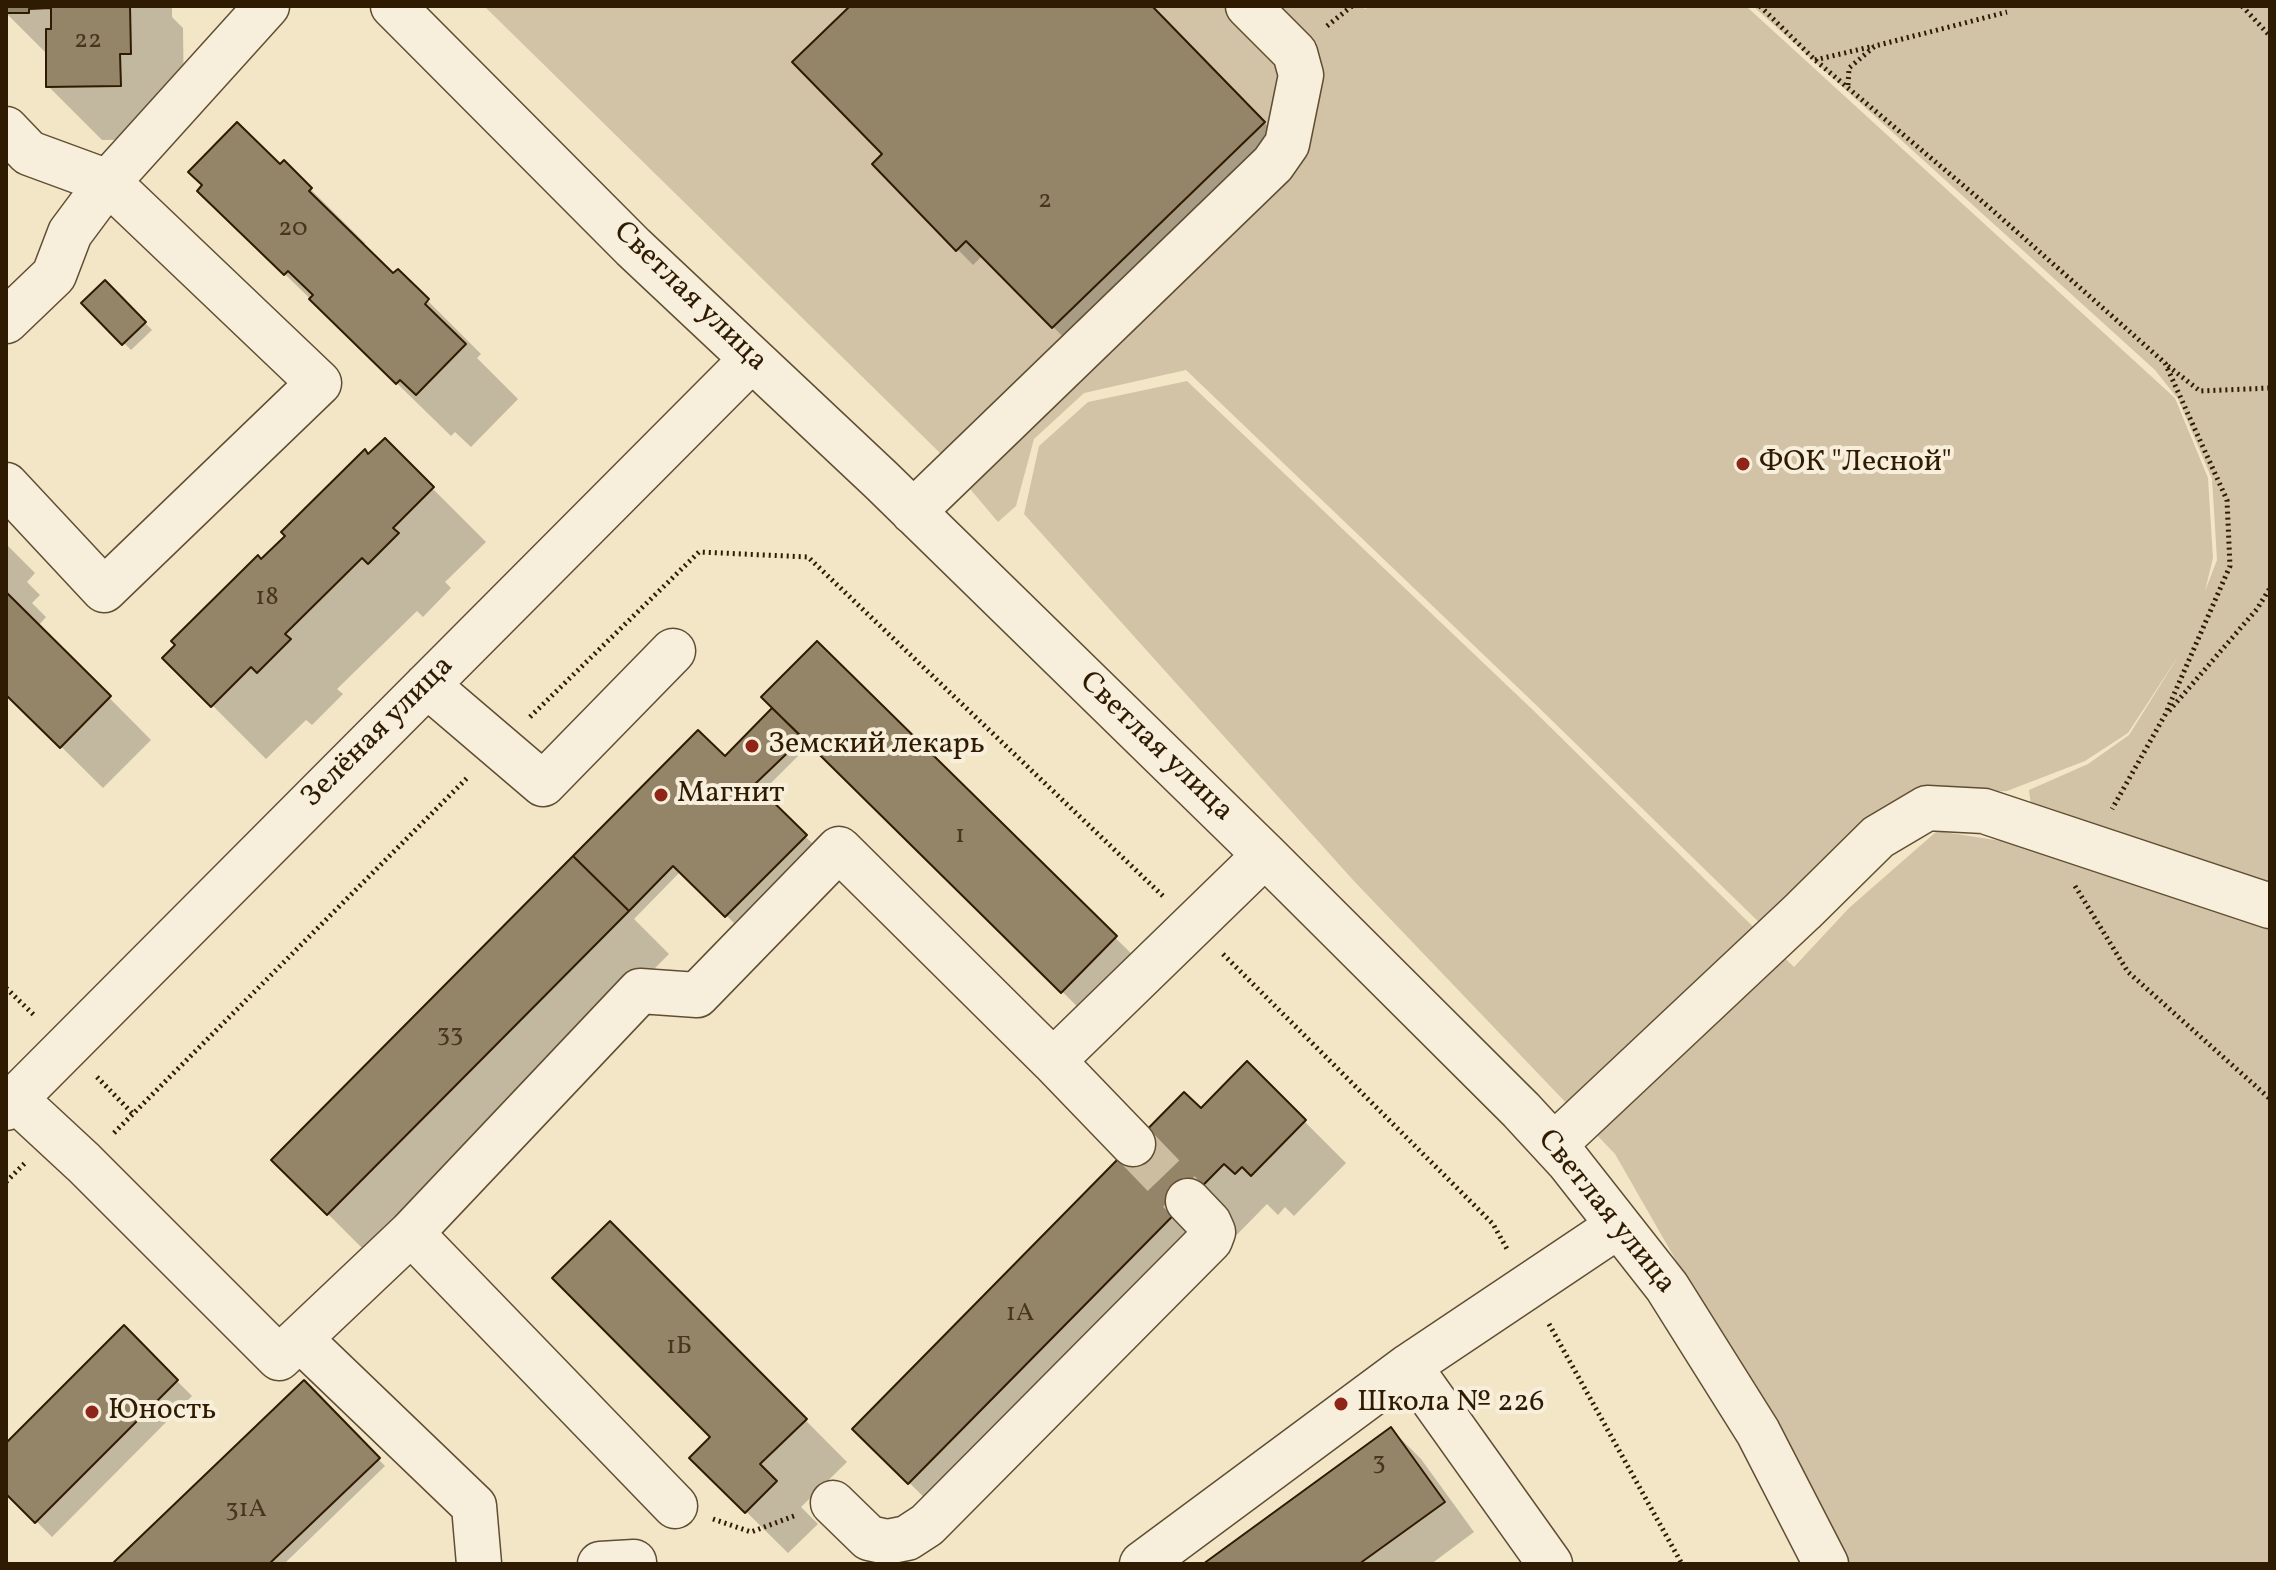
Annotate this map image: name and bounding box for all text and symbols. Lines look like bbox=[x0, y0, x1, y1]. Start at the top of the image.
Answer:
house number: 22 bbox=[74, 26, 102, 58]
house number: 2 bbox=[1038, 186, 1052, 218]
house number: 20 bbox=[278, 214, 308, 246]
street label: Светлая улица bbox=[604, 215, 774, 381]
place label: ФОК "Лесной" bbox=[1759, 446, 1952, 482]
marker: ФОК "Лесной" bbox=[1734, 455, 1752, 473]
house number: 18 bbox=[255, 583, 279, 615]
street label: Зелёная улица bbox=[295, 649, 463, 817]
street label: Светлая улица bbox=[1070, 665, 1240, 831]
place label: Земский лекарь bbox=[768, 728, 985, 764]
marker: Земский лекарь bbox=[743, 737, 761, 755]
place label: Магнит bbox=[677, 777, 784, 813]
marker: Магнит bbox=[652, 786, 670, 804]
house number: 1 bbox=[955, 821, 965, 853]
house number: 33 bbox=[437, 1020, 463, 1052]
street label: Светлая улица bbox=[1528, 1124, 1682, 1302]
house number: 1А bbox=[1006, 1299, 1034, 1331]
house number: 1Б bbox=[666, 1332, 692, 1364]
place label: Школа № 226 bbox=[1357, 1386, 1545, 1422]
place label: Юность bbox=[108, 1394, 216, 1430]
marker: Школа № 226 bbox=[1332, 1395, 1350, 1413]
marker: Юность bbox=[83, 1403, 101, 1421]
house number: 3 bbox=[1372, 1448, 1386, 1480]
house number: 31А bbox=[225, 1495, 267, 1527]

